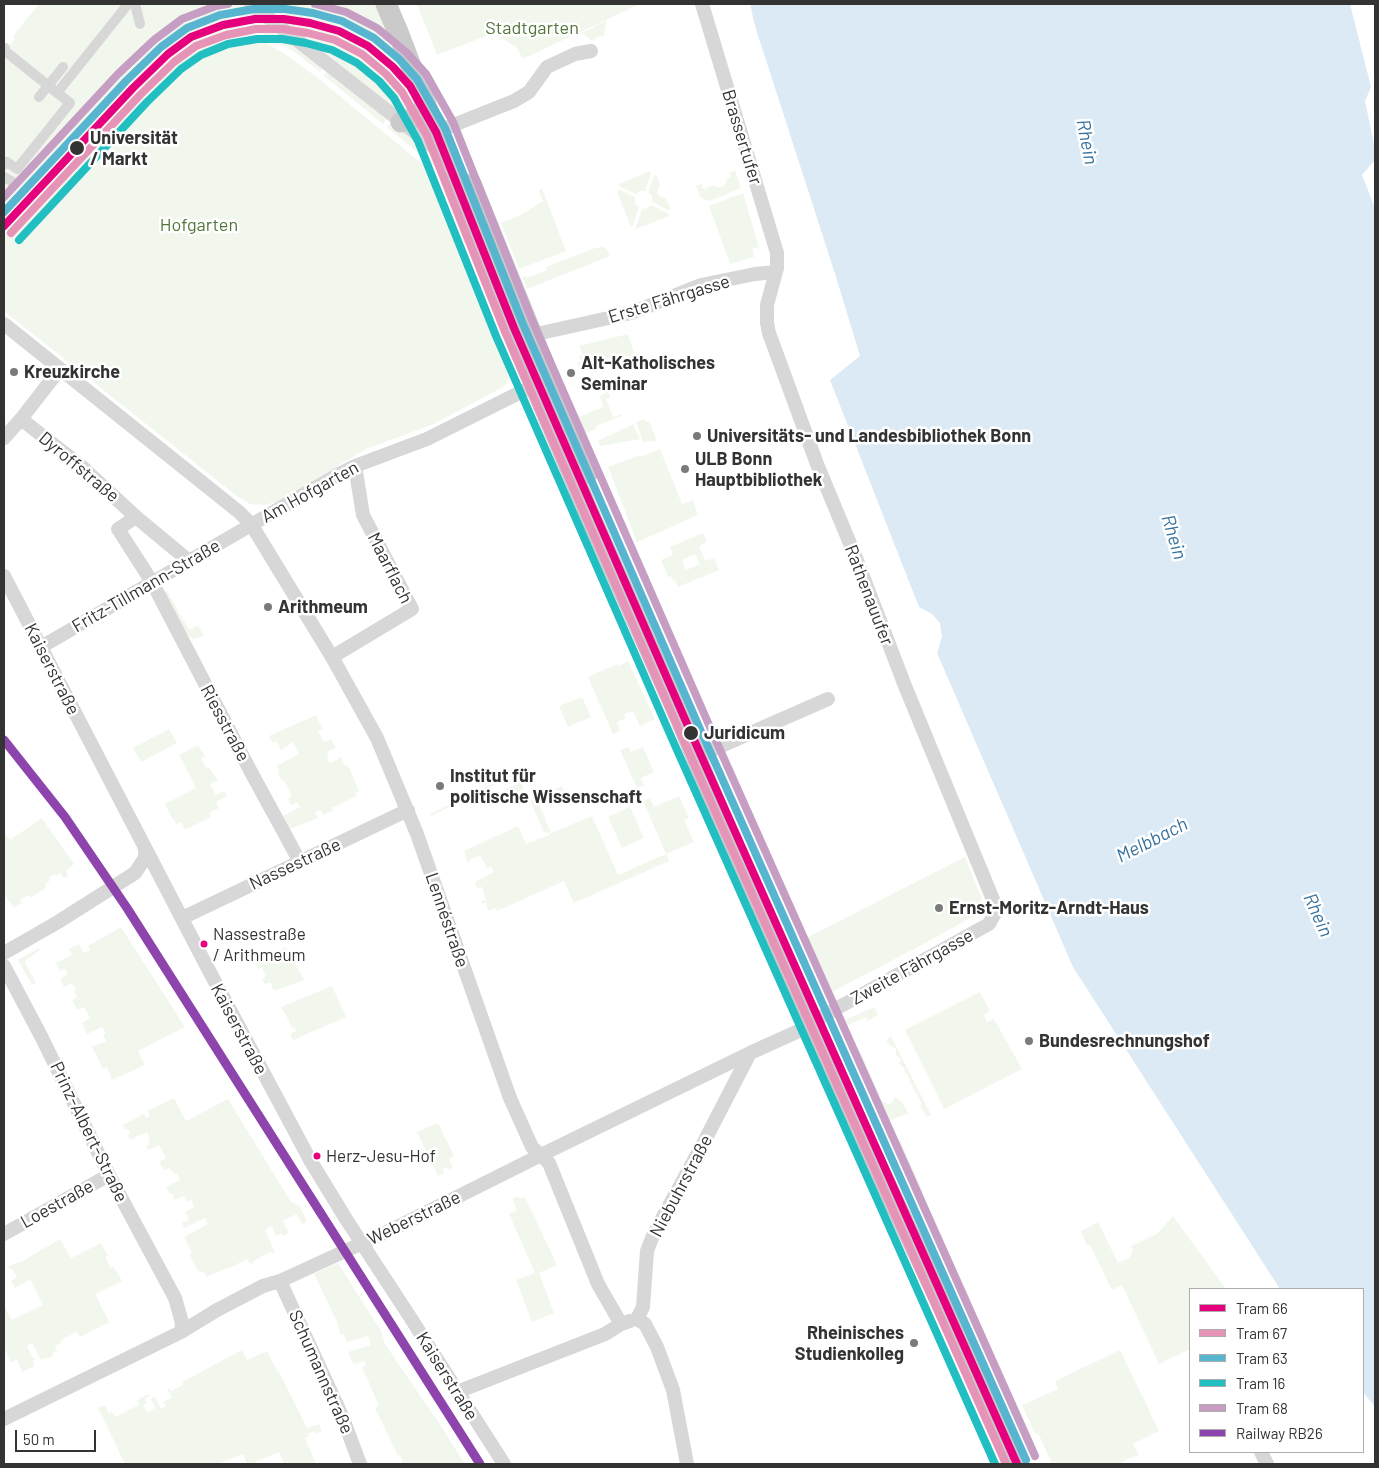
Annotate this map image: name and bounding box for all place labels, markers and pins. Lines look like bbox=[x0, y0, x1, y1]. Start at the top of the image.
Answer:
place label: Universität / Markt bbox=[90, 127, 178, 170]
marker: Universität / Markt bbox=[68, 139, 86, 157]
place label: Alt-Katholisches Seminar bbox=[581, 352, 715, 394]
place label: Kreuzkirche bbox=[24, 361, 120, 383]
marker: Kreuzkirche bbox=[8, 366, 20, 378]
marker: Alt-Katholisches Seminar bbox=[565, 367, 577, 379]
place label: Universitäts- und Landesbibliothek Bonn bbox=[707, 425, 1031, 447]
marker: Universitäts- und Landesbibliothek Bonn bbox=[691, 430, 703, 442]
place label: ULB Bonn Hauptbibliothek bbox=[695, 448, 822, 490]
marker: ULB Bonn Hauptbibliothek bbox=[679, 463, 691, 475]
place label: Arithmeum bbox=[278, 596, 368, 618]
marker: Arithmeum bbox=[262, 601, 274, 613]
place label: Juridicum bbox=[704, 722, 785, 744]
marker: Juridicum bbox=[682, 724, 700, 742]
place label: Institut für politische Wissenschaft bbox=[450, 765, 642, 808]
marker: Institut für politische Wissenschaft bbox=[434, 780, 446, 792]
place label: Ernst-Moritz-Arndt-Haus bbox=[949, 897, 1149, 919]
marker: Ernst-Moritz-Arndt-Haus bbox=[933, 902, 945, 914]
place label: Nassestraße / Arithmeum bbox=[213, 924, 306, 964]
marker: Nassestraße / Arithmeum bbox=[199, 939, 209, 949]
place label: Bundesrechnungshof bbox=[1039, 1030, 1210, 1052]
marker: Bundesrechnungshof bbox=[1023, 1035, 1035, 1047]
place label: Herz-Jesu-Hof bbox=[326, 1146, 436, 1166]
marker: Herz-Jesu-Hof bbox=[312, 1151, 322, 1161]
place label: Rheinisches Studienkolleg bbox=[795, 1322, 904, 1365]
marker: Rheinisches Studienkolleg bbox=[908, 1337, 920, 1349]

